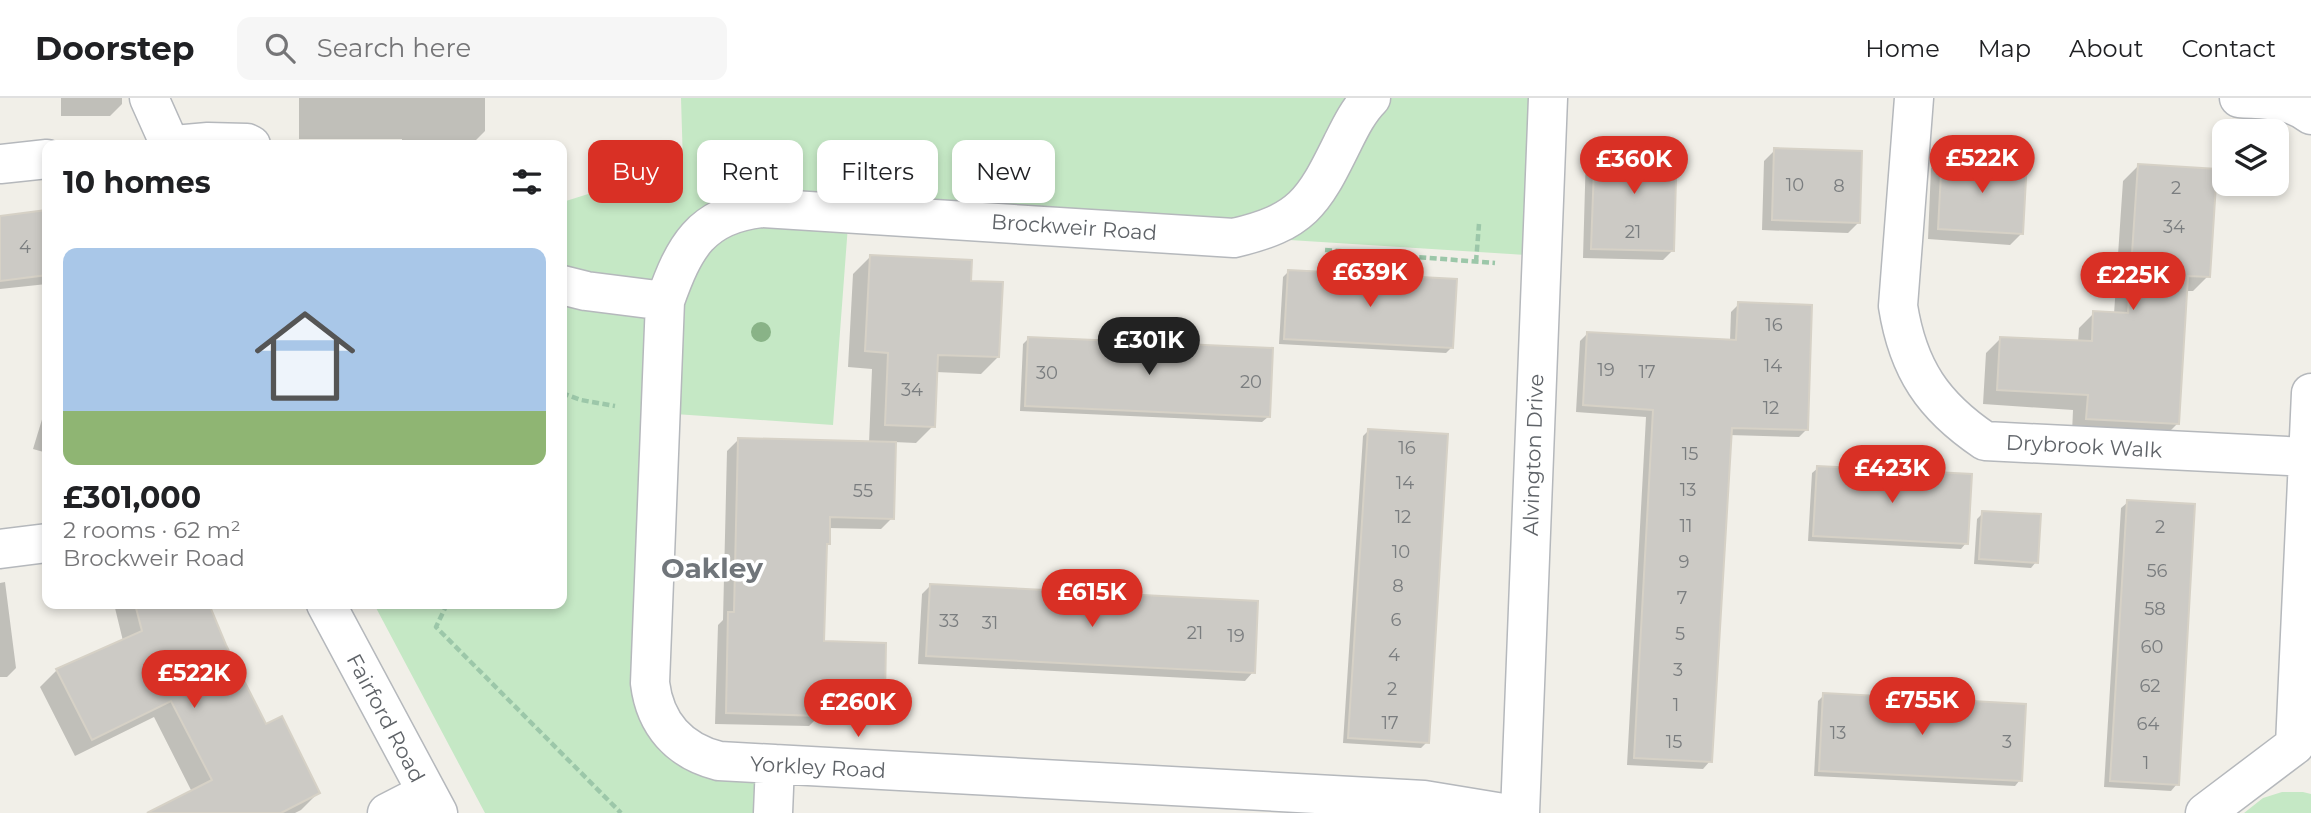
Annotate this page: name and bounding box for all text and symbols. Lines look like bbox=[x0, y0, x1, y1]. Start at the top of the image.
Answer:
search box bbox=[237, 17, 727, 80]
text: Doorstep bbox=[35, 28, 195, 68]
icon: search bbox=[261, 29, 299, 67]
text: Search here bbox=[317, 32, 471, 64]
text: Home bbox=[1865, 34, 1940, 63]
text: Map bbox=[1978, 34, 2031, 63]
text: About bbox=[2069, 34, 2143, 63]
text: Contact bbox=[2181, 34, 2276, 63]
map controls bbox=[2212, 119, 2289, 196]
button: layers bbox=[2212, 119, 2289, 196]
pin: £360K bbox=[1585, 136, 1683, 196]
pin: £522K bbox=[1933, 136, 2031, 195]
chip: Buy bbox=[588, 140, 683, 203]
chip: Rent bbox=[697, 140, 803, 203]
chip: Filters bbox=[817, 140, 938, 203]
chip: New bbox=[952, 140, 1055, 203]
text: £522K bbox=[1946, 144, 2018, 172]
text: £360K bbox=[1596, 145, 1672, 173]
icon: filters bbox=[508, 163, 546, 201]
text: 10 homes bbox=[63, 164, 211, 201]
house number: 10 bbox=[1786, 174, 1804, 196]
house number: 8 bbox=[1833, 175, 1845, 197]
house number: 2 bbox=[2171, 177, 2181, 199]
street label: Brockweir Road bbox=[990, 209, 1158, 245]
house number: 34 bbox=[2163, 216, 2185, 238]
house number: 21 bbox=[1625, 221, 1641, 243]
house number: 4 bbox=[19, 236, 31, 258]
pin: £639K bbox=[1321, 250, 1419, 309]
pin: £225K bbox=[2084, 252, 2182, 312]
text: £639K bbox=[1333, 258, 1407, 286]
text: £225K bbox=[2097, 261, 2169, 289]
icon: home bbox=[242, 293, 368, 419]
house number: 16 bbox=[1765, 314, 1783, 336]
pin: £301K bbox=[1100, 317, 1198, 377]
text: £301K bbox=[1114, 326, 1184, 354]
house number: 14 bbox=[1764, 355, 1782, 377]
house number: 19 bbox=[1597, 359, 1615, 381]
house number: 17 bbox=[1638, 361, 1656, 383]
house number: 30 bbox=[1036, 362, 1058, 384]
house number: 20 bbox=[1240, 371, 1262, 393]
street label: Alvington Drive bbox=[1518, 373, 1548, 537]
house number: 34 bbox=[901, 379, 923, 401]
house number: 12 bbox=[1763, 397, 1779, 419]
street label: Drybrook Walk bbox=[2005, 429, 2163, 463]
house number: 16 bbox=[1398, 437, 1416, 459]
house number: 15 bbox=[1682, 443, 1698, 465]
pin: £423K bbox=[1843, 446, 1941, 505]
text: £423K bbox=[1855, 454, 1929, 482]
house number: 14 bbox=[1396, 472, 1414, 494]
text: £301,000 bbox=[63, 479, 201, 516]
house number: 13 bbox=[1680, 479, 1696, 501]
house number: 55 bbox=[853, 480, 873, 502]
house number: 12 bbox=[1395, 506, 1411, 528]
house number: 11 bbox=[1680, 515, 1693, 537]
text: 2 rooms · 62 m² bbox=[63, 516, 241, 544]
house number: 2 bbox=[2155, 516, 2165, 538]
house number: 10 bbox=[1392, 541, 1410, 563]
text: Brockweir Road bbox=[63, 544, 245, 572]
district label: Oakley bbox=[661, 551, 763, 585]
house number: 9 bbox=[1679, 551, 1690, 573]
house number: 56 bbox=[2146, 560, 2168, 582]
pin: £615K bbox=[1043, 570, 1141, 629]
house number: 8 bbox=[1392, 575, 1404, 597]
text: £615K bbox=[1058, 578, 1126, 606]
house number: 7 bbox=[1677, 587, 1687, 609]
house number: 58 bbox=[2144, 598, 2166, 620]
house number: 6 bbox=[1391, 609, 1402, 631]
house number: 33 bbox=[939, 610, 959, 632]
house number: 31 bbox=[982, 612, 998, 634]
house number: 21 bbox=[1187, 622, 1203, 644]
house number: 5 bbox=[1675, 623, 1685, 645]
house number: 19 bbox=[1227, 625, 1245, 647]
house number: 60 bbox=[2141, 636, 2163, 658]
house number: 4 bbox=[1388, 644, 1400, 666]
street label: Fairford Road bbox=[342, 649, 430, 787]
pin: £522K bbox=[145, 650, 243, 710]
text: £522K bbox=[158, 659, 230, 687]
house number: 3 bbox=[1673, 659, 1683, 681]
house number: 62 bbox=[2139, 675, 2161, 697]
house number: 2 bbox=[1387, 678, 1397, 700]
pin: £755K bbox=[1873, 678, 1971, 737]
pin: £260K bbox=[809, 680, 907, 739]
text: £755K bbox=[1885, 686, 1959, 714]
text: £260K bbox=[820, 688, 896, 716]
house number: 1 bbox=[1673, 694, 1679, 716]
house number: 17 bbox=[1381, 712, 1399, 734]
house number: 64 bbox=[2137, 713, 2160, 735]
house number: 13 bbox=[1830, 722, 1846, 744]
house number: 15 bbox=[1666, 731, 1682, 753]
house number: 3 bbox=[2002, 731, 2012, 753]
street label: Yorkley Road bbox=[749, 751, 887, 783]
house number: 1 bbox=[2143, 752, 2149, 774]

